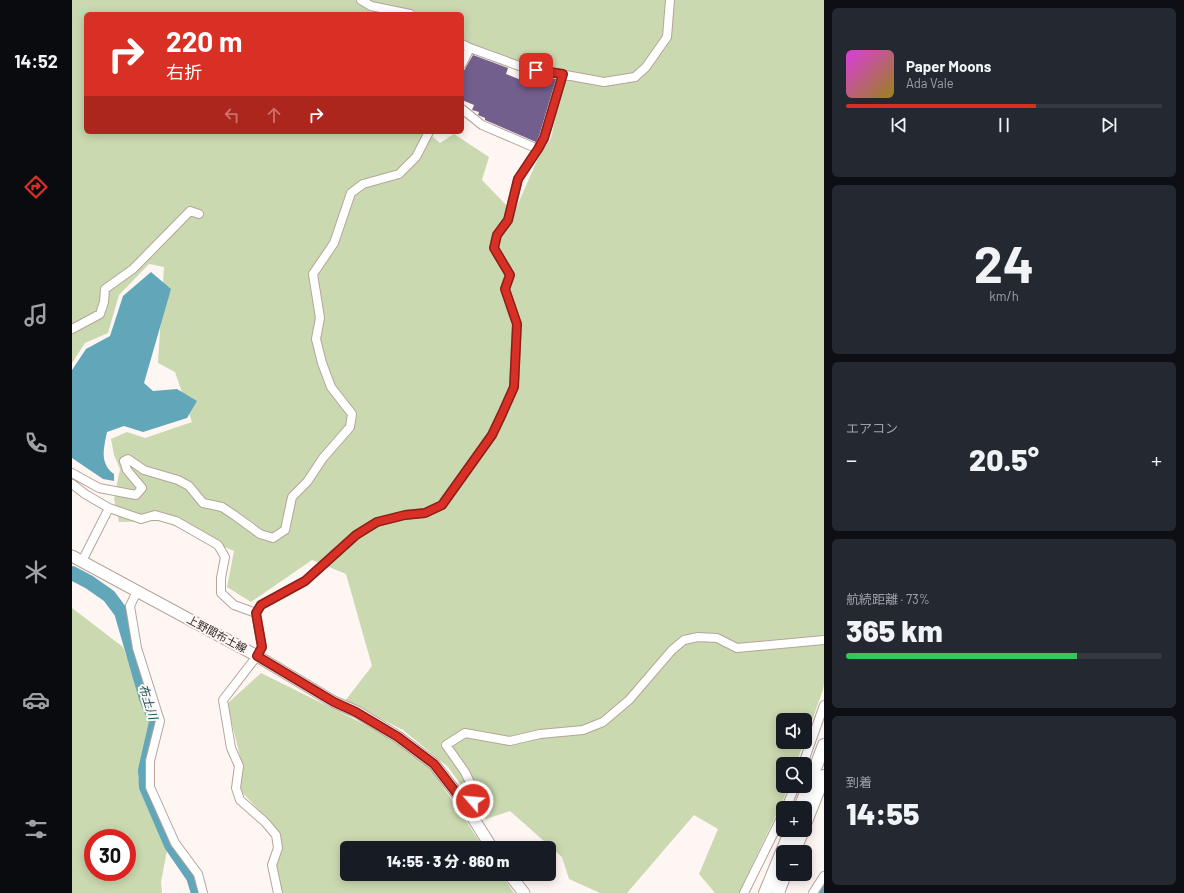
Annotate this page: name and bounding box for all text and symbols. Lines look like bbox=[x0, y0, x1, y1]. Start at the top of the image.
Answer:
text: 220 m bbox=[166, 24, 242, 58]
icon: right bbox=[100, 28, 152, 80]
text: 14:52 bbox=[14, 50, 58, 72]
pin bbox=[519, 53, 553, 87]
text: Paper Moons bbox=[906, 57, 991, 75]
icon: arrive bbox=[525, 59, 547, 81]
text: 右折 bbox=[166, 61, 202, 83]
text: Ada Vale bbox=[906, 75, 954, 91]
icon: left bbox=[221, 104, 243, 126]
icon: ahead bbox=[263, 104, 285, 126]
icon: right bbox=[305, 104, 327, 126]
icon: previous bbox=[888, 114, 910, 136]
icon: pause bbox=[993, 114, 1015, 136]
icon: next bbox=[1098, 114, 1120, 136]
icon: directions bbox=[22, 173, 50, 201]
text: 24 bbox=[974, 231, 1034, 293]
text: km/h bbox=[989, 288, 1019, 304]
icon: music bbox=[22, 301, 50, 329]
text: エアコン bbox=[846, 420, 898, 436]
icon: phone bbox=[22, 429, 50, 457]
text: 20.5° bbox=[969, 441, 1039, 477]
text: − bbox=[846, 446, 857, 472]
text: + bbox=[1151, 446, 1162, 472]
icon: climate bbox=[22, 558, 50, 586]
text: 航続距離 · 73% bbox=[846, 591, 930, 607]
street label: 上野間布土線 bbox=[185, 612, 249, 655]
text: 365 km bbox=[846, 612, 943, 648]
water label: 布土川 bbox=[137, 682, 162, 723]
icon: car bbox=[22, 686, 50, 714]
map controls bbox=[776, 713, 812, 881]
button: sound bbox=[776, 713, 812, 749]
button: search bbox=[776, 757, 812, 793]
text: 到着 bbox=[846, 774, 872, 790]
position arrow bbox=[452, 780, 494, 822]
text: 14:55 bbox=[846, 795, 919, 831]
button: + bbox=[776, 801, 812, 837]
icon: filters bbox=[22, 815, 50, 843]
speed limit sign: 30 bbox=[84, 829, 136, 881]
button: − bbox=[776, 845, 812, 881]
text: 14:55 · 3 分 · 860 m bbox=[387, 852, 509, 870]

